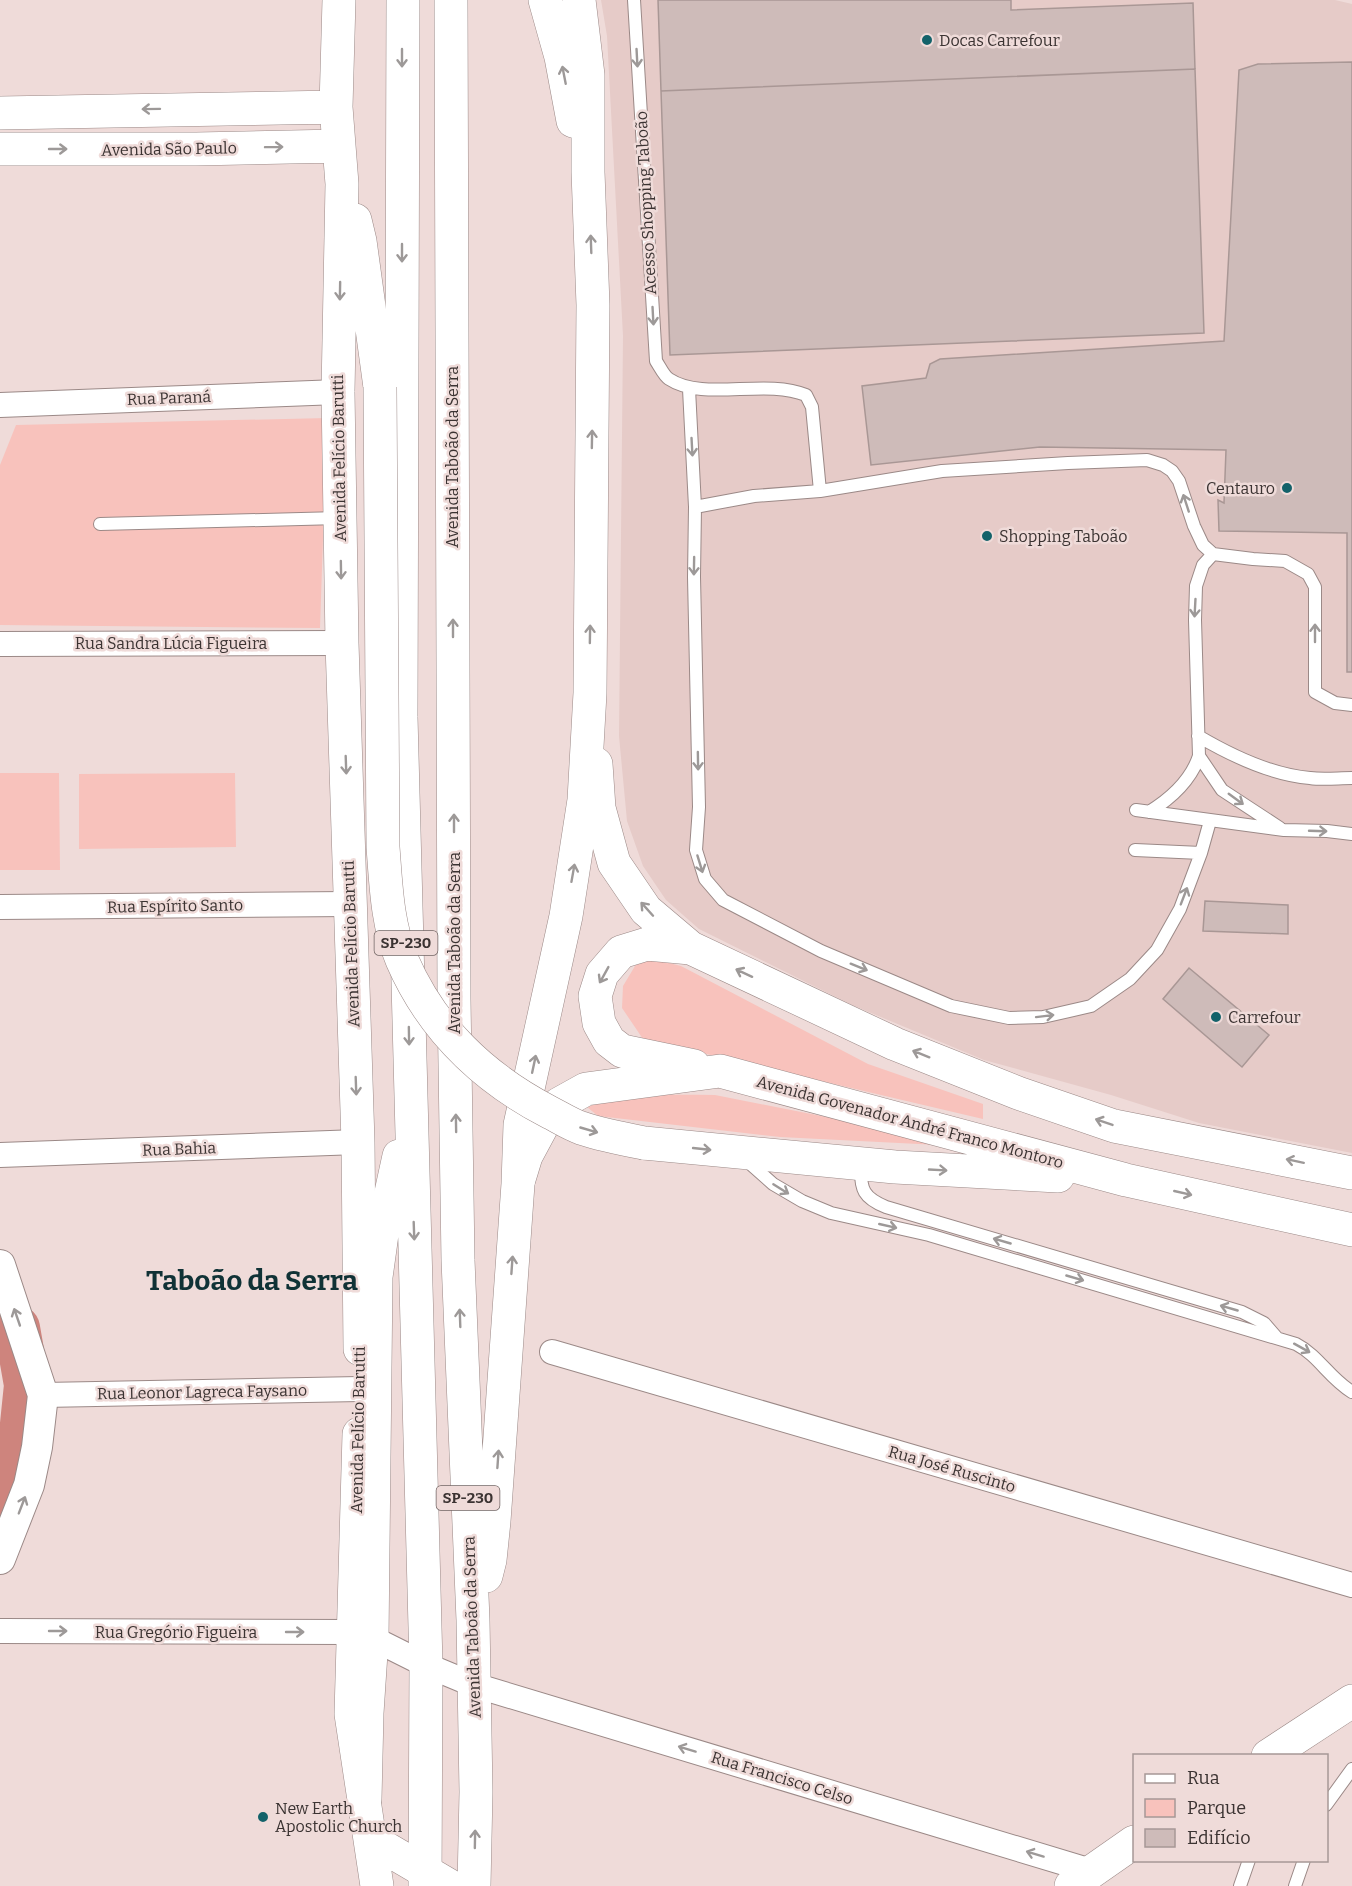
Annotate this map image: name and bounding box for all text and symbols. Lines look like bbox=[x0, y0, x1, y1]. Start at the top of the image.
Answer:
place label: Docas Carrefour bbox=[939, 31, 1060, 50]
marker: Docas Carrefour bbox=[920, 33, 934, 47]
one-way arrow bbox=[396, 48, 408, 68]
one-way arrow bbox=[632, 48, 643, 68]
one-way arrow bbox=[558, 65, 569, 85]
one-way arrow bbox=[142, 104, 162, 115]
street label: Acesso Shopping Taboão bbox=[632, 111, 660, 295]
street label: Avenida São Paulo bbox=[101, 138, 237, 160]
one-way arrow bbox=[264, 141, 284, 153]
one-way arrow bbox=[48, 143, 68, 155]
one-way arrow bbox=[586, 235, 597, 255]
one-way arrow bbox=[396, 243, 408, 263]
one-way arrow bbox=[334, 280, 346, 300]
one-way arrow bbox=[648, 305, 659, 325]
street label: Avenida Taboão da Serra bbox=[443, 366, 462, 548]
street label: Avenida Felício Barutti bbox=[328, 374, 350, 542]
street label: Rua Paraná bbox=[127, 387, 212, 409]
one-way arrow bbox=[586, 430, 598, 450]
one-way arrow bbox=[686, 437, 697, 457]
place label: Centauro bbox=[1206, 479, 1275, 498]
marker: Centauro bbox=[1280, 481, 1294, 495]
one-way arrow bbox=[1180, 494, 1191, 513]
place label: Shopping Taboão bbox=[999, 527, 1128, 546]
marker: Shopping Taboão bbox=[980, 529, 994, 543]
one-way arrow bbox=[688, 555, 700, 575]
one-way arrow bbox=[335, 559, 347, 579]
one-way arrow bbox=[1190, 597, 1201, 617]
one-way arrow bbox=[447, 619, 459, 639]
one-way arrow bbox=[1309, 624, 1321, 644]
one-way arrow bbox=[584, 625, 596, 645]
street label: Rua Sandra Lúcia Figueira bbox=[75, 634, 267, 653]
one-way arrow bbox=[692, 750, 704, 770]
one-way arrow bbox=[340, 754, 351, 774]
one-way arrow bbox=[1227, 793, 1243, 805]
one-way arrow bbox=[448, 814, 460, 834]
one-way arrow bbox=[1308, 826, 1328, 837]
street label: Avenida Taboão da Serra bbox=[445, 852, 464, 1034]
one-way arrow bbox=[695, 855, 706, 874]
street label: Avenida Felício Barutti bbox=[339, 860, 363, 1028]
one-way arrow bbox=[568, 864, 579, 884]
one-way arrow bbox=[1180, 887, 1191, 906]
street label: Rua Espírito Santo bbox=[107, 895, 243, 917]
one-way arrow bbox=[640, 902, 654, 917]
road number: SP-230 bbox=[374, 931, 438, 955]
one-way arrow bbox=[849, 962, 868, 973]
one-way arrow bbox=[598, 967, 610, 984]
one-way arrow bbox=[735, 967, 753, 979]
place label: Carrefour bbox=[1228, 1008, 1301, 1027]
one-way arrow bbox=[1034, 1010, 1054, 1021]
marker: Carrefour bbox=[1209, 1010, 1223, 1024]
one-way arrow bbox=[403, 1026, 415, 1046]
one-way arrow bbox=[912, 1048, 931, 1059]
one-way arrow bbox=[528, 1055, 540, 1074]
street label: Avenida Govenador André Franco Montoro bbox=[755, 1072, 1065, 1172]
one-way arrow bbox=[350, 1075, 361, 1095]
one-way arrow bbox=[450, 1114, 462, 1134]
one-way arrow bbox=[1095, 1116, 1114, 1127]
one-way arrow bbox=[579, 1125, 598, 1136]
street label: Rua Bahia bbox=[142, 1138, 217, 1160]
one-way arrow bbox=[692, 1144, 712, 1155]
one-way arrow bbox=[1285, 1155, 1305, 1166]
one-way arrow bbox=[928, 1164, 948, 1175]
one-way arrow bbox=[772, 1183, 789, 1195]
one-way arrow bbox=[1173, 1187, 1192, 1199]
one-way arrow bbox=[408, 1221, 420, 1241]
one-way arrow bbox=[877, 1221, 897, 1232]
one-way arrow bbox=[993, 1235, 1012, 1246]
one-way arrow bbox=[507, 1255, 518, 1275]
district label: Taboão da Serra bbox=[146, 1264, 358, 1297]
one-way arrow bbox=[1066, 1273, 1085, 1284]
one-way arrow bbox=[1220, 1302, 1239, 1313]
one-way arrow bbox=[11, 1308, 22, 1327]
one-way arrow bbox=[455, 1309, 466, 1329]
one-way arrow bbox=[1292, 1343, 1310, 1354]
street label: Avenida Felício Barutti bbox=[347, 1346, 369, 1514]
street label: Rua Leonor Lagreca Faysano bbox=[97, 1381, 307, 1403]
street label: Rua José Ruscinto bbox=[886, 1442, 1018, 1496]
one-way arrow bbox=[493, 1450, 504, 1470]
road number: SP-230 bbox=[436, 1486, 500, 1510]
one-way arrow bbox=[17, 1496, 28, 1515]
street label: Avenida Taboão da Serra bbox=[459, 1536, 485, 1718]
street label: Rua Gregório Figueira bbox=[95, 1623, 258, 1642]
one-way arrow bbox=[48, 1625, 68, 1637]
one-way arrow bbox=[285, 1626, 305, 1638]
one-way arrow bbox=[678, 1743, 697, 1754]
street label: Rua Francisco Celso bbox=[709, 1747, 855, 1809]
legend bbox=[1133, 1754, 1328, 1862]
text: Rua bbox=[1187, 1767, 1220, 1789]
text: Parque bbox=[1187, 1797, 1246, 1819]
place label: New Earth Apostolic Church bbox=[275, 1799, 402, 1836]
marker: New Earth Apostolic Church bbox=[256, 1810, 270, 1824]
text: Edifício bbox=[1187, 1827, 1251, 1849]
one-way arrow bbox=[469, 1829, 481, 1849]
one-way arrow bbox=[1026, 1848, 1045, 1859]

